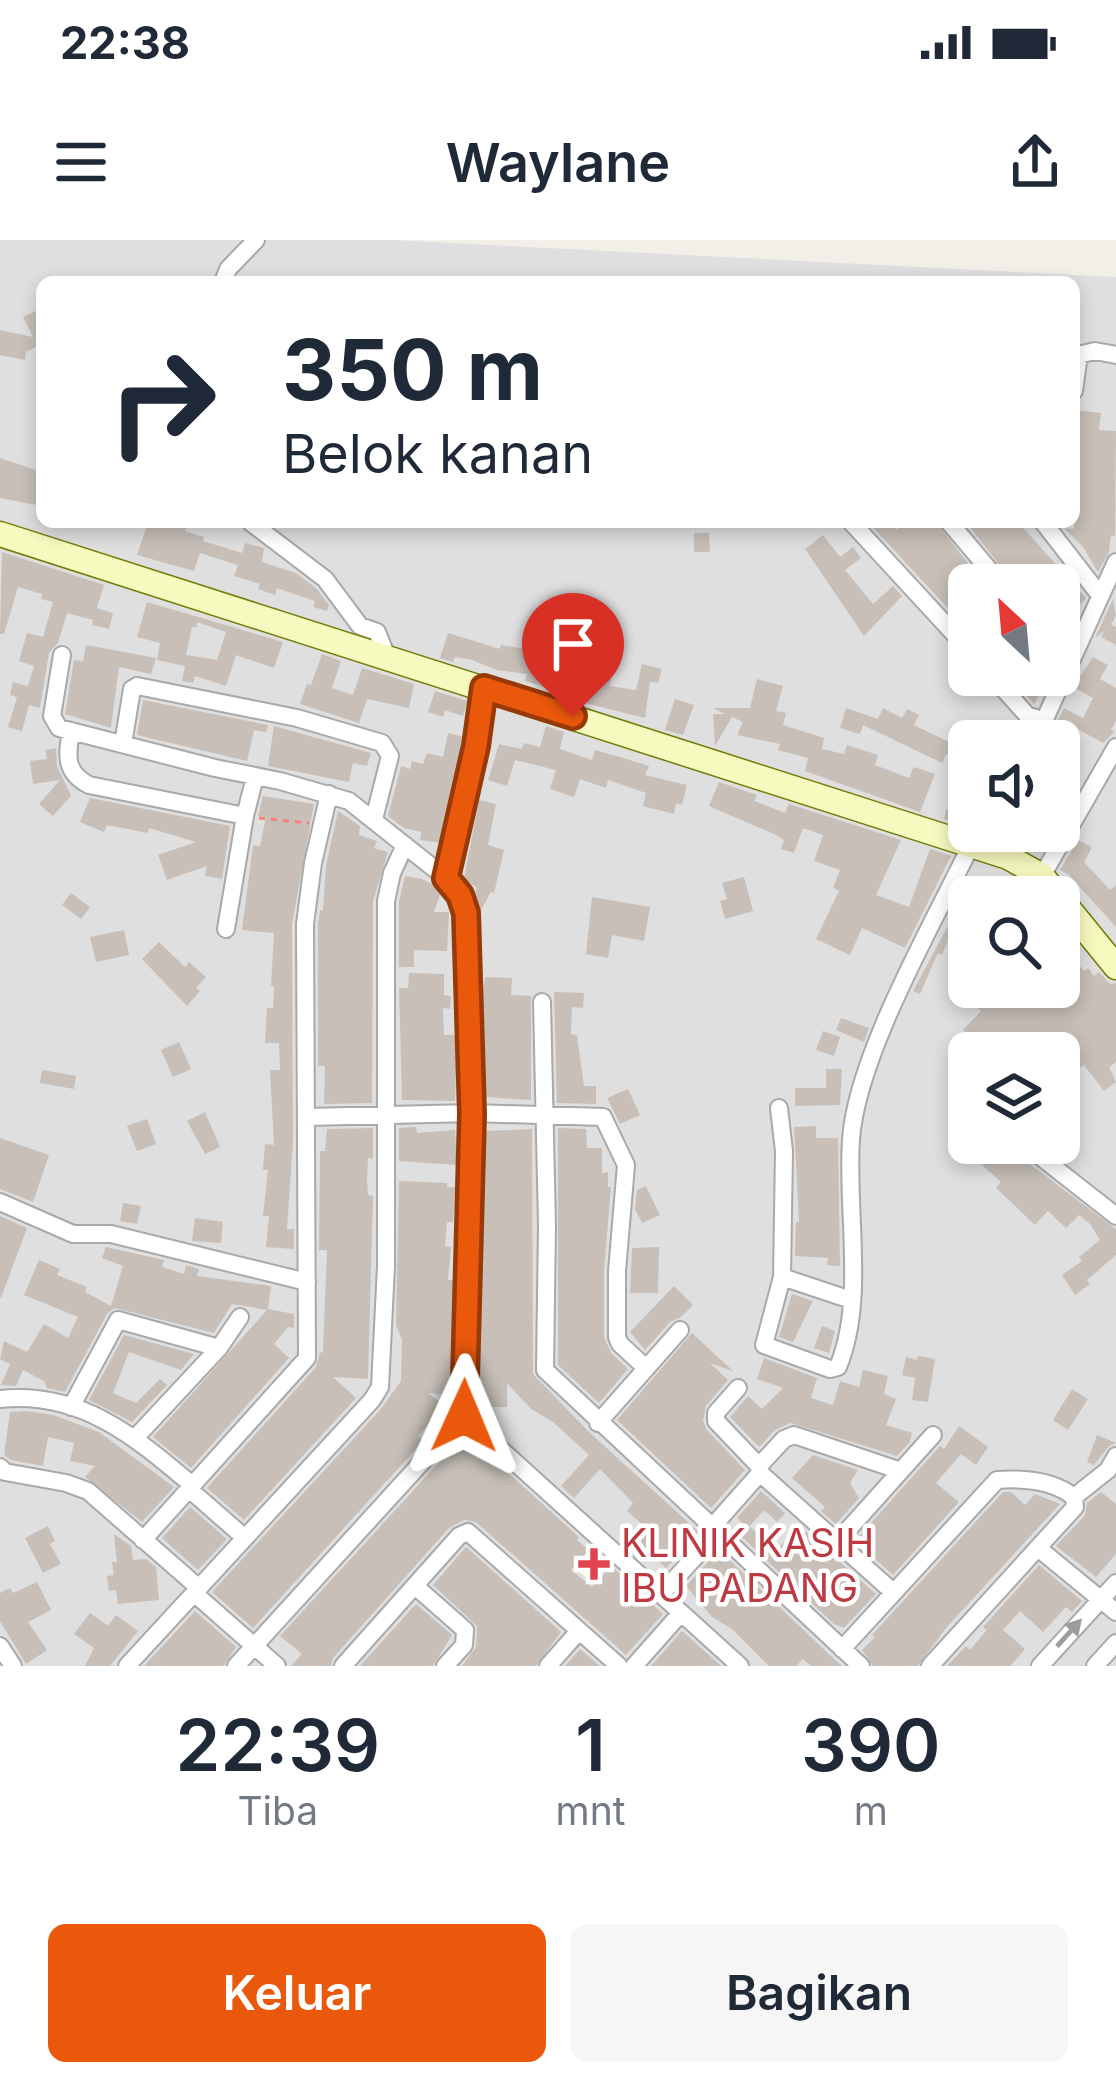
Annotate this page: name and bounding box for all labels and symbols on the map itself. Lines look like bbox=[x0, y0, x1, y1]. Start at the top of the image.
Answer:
north arrow bbox=[948, 564, 1080, 696]
pin bbox=[522, 593, 624, 716]
position arrow bbox=[401, 1353, 527, 1479]
place label: KLINIK KASIH IBU PADANG bbox=[621, 1519, 874, 1611]
marker: KLINIK KASIH IBU PADANG bbox=[578, 1548, 610, 1580]
one-way arrow bbox=[1055, 1618, 1082, 1647]

